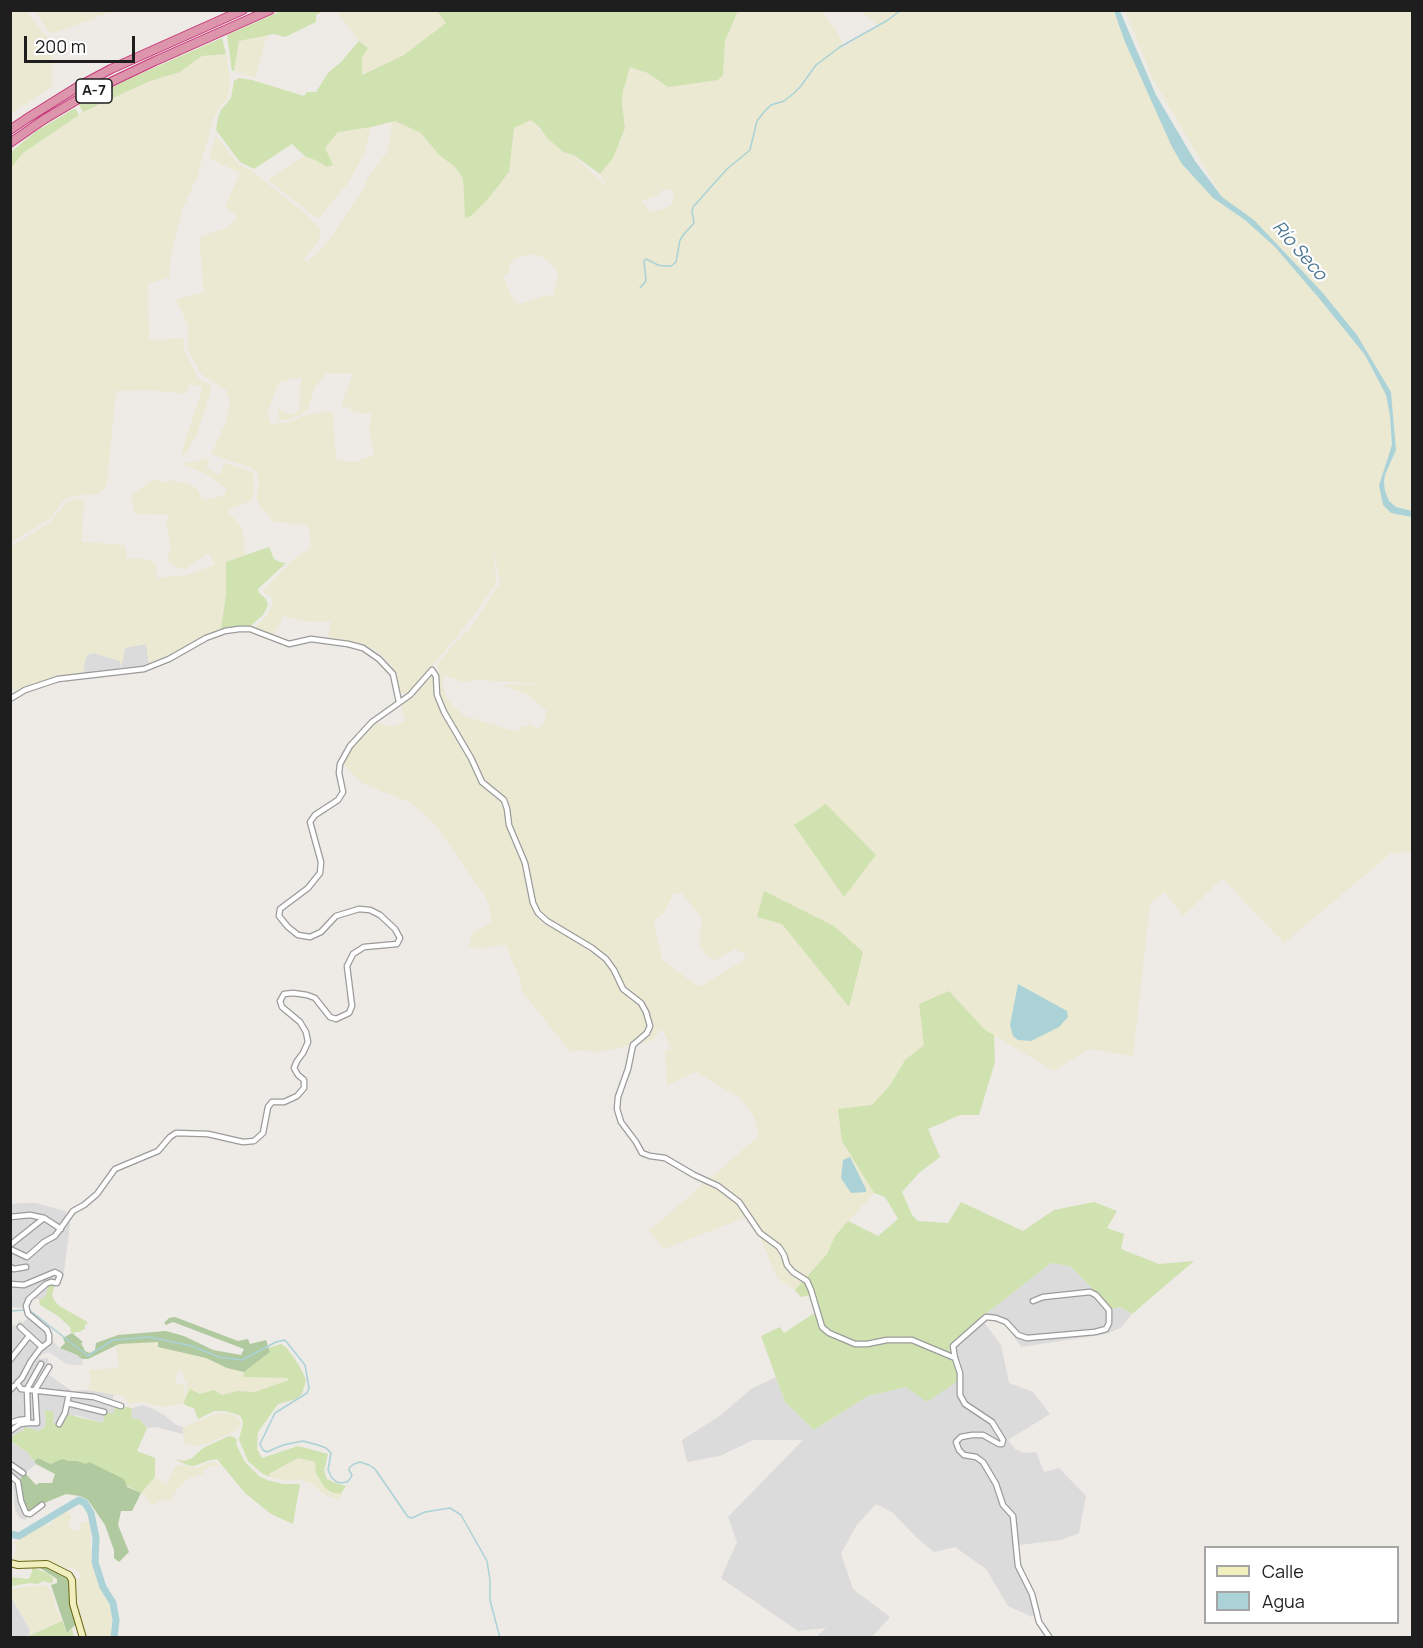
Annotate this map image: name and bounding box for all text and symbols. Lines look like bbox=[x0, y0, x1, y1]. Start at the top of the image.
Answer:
scale bar bbox=[27, 24, 138, 62]
text: 200 m bbox=[35, 34, 86, 58]
road number: A-7 bbox=[76, 79, 112, 103]
water label: Río Seco bbox=[1267, 217, 1331, 285]
legend bbox=[1204, 1546, 1399, 1624]
text: Calle bbox=[1262, 1559, 1304, 1583]
text: Agua bbox=[1262, 1589, 1305, 1613]

